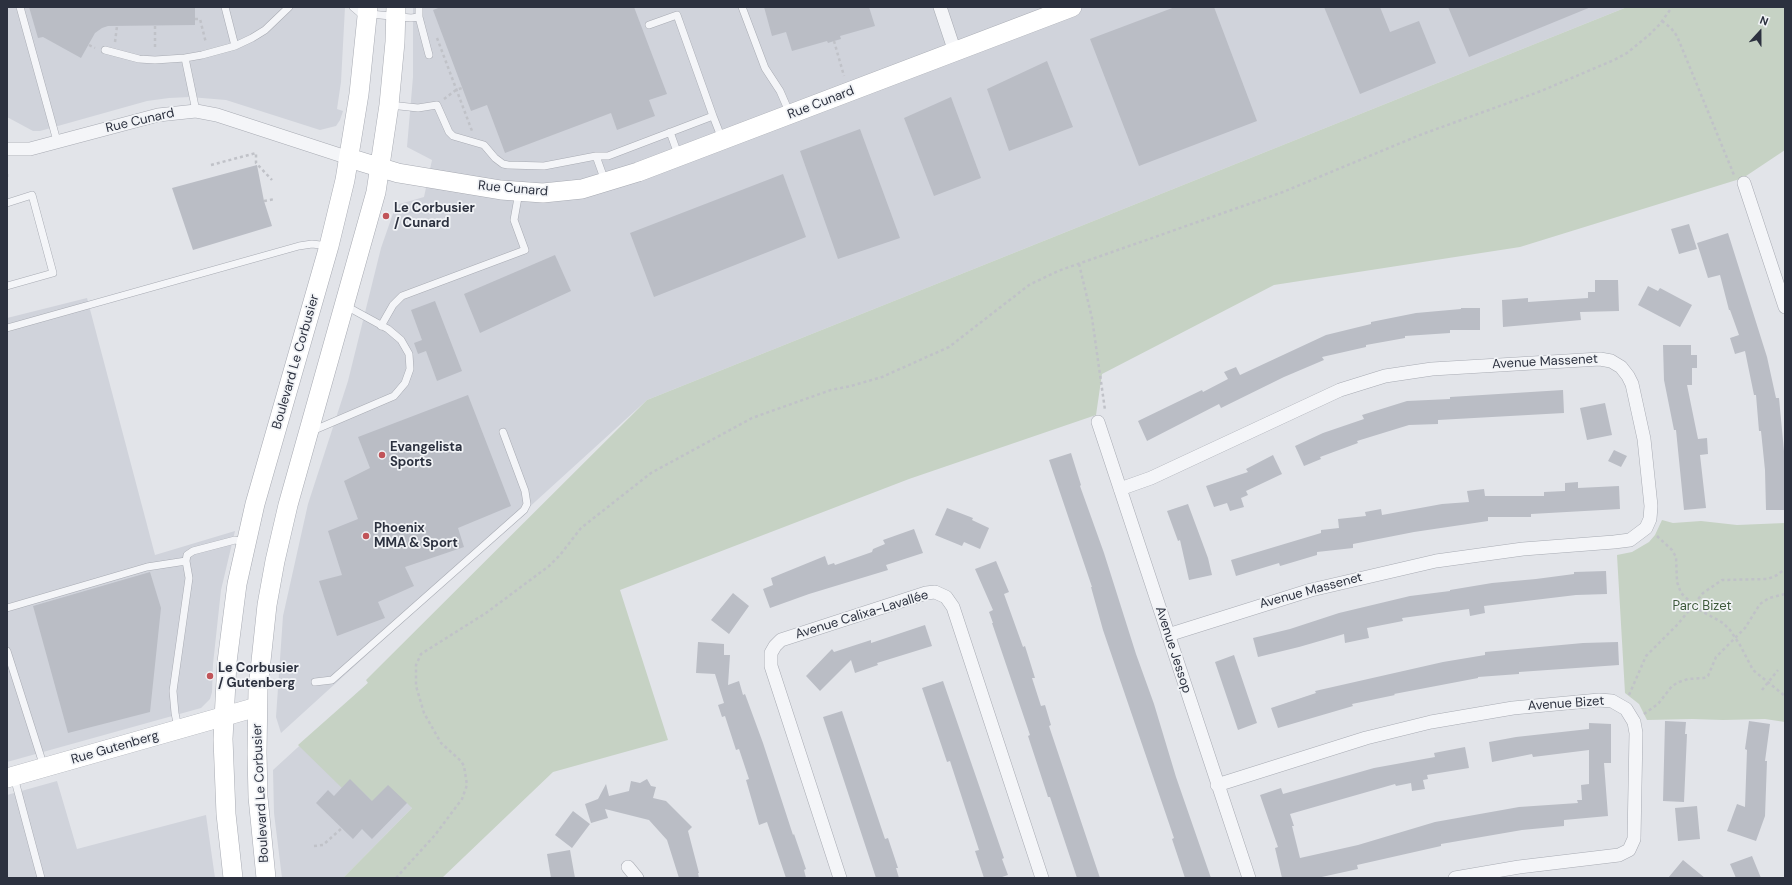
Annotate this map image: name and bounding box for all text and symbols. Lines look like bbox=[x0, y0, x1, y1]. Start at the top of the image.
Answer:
north arrow bbox=[1740, 12, 1780, 52]
text: N bbox=[1758, 13, 1771, 29]
street label: Rue Cunard bbox=[786, 83, 856, 123]
street label: Rue Cunard bbox=[104, 106, 176, 136]
street label: Rue Cunard bbox=[477, 178, 549, 200]
place label: Le Corbusier / Cunard bbox=[394, 201, 475, 232]
marker: Le Corbusier / Cunard bbox=[381, 211, 391, 221]
street label: Boulevard Le Corbusier bbox=[269, 293, 323, 431]
street label: Avenue Massenet bbox=[1492, 351, 1598, 373]
place label: Evangelista Sports bbox=[390, 440, 462, 471]
marker: Evangelista Sports bbox=[377, 450, 387, 460]
place label: Phoenix MMA & Sport bbox=[374, 521, 458, 552]
marker: Phoenix MMA & Sport bbox=[361, 531, 371, 541]
street label: Avenue Massenet bbox=[1258, 570, 1364, 612]
street label: Avenue Calixa-Lavallée bbox=[794, 587, 930, 643]
park label: Parc Bizet bbox=[1673, 599, 1731, 615]
street label: Avenue Jessop bbox=[1152, 605, 1194, 695]
place label: Le Corbusier / Gutenberg bbox=[218, 661, 299, 692]
marker: Le Corbusier / Gutenberg bbox=[205, 671, 215, 681]
street label: Avenue Bizet bbox=[1527, 694, 1605, 714]
street label: Boulevard Le Corbusier bbox=[250, 723, 272, 863]
street label: Rue Gutenberg bbox=[69, 728, 161, 768]

